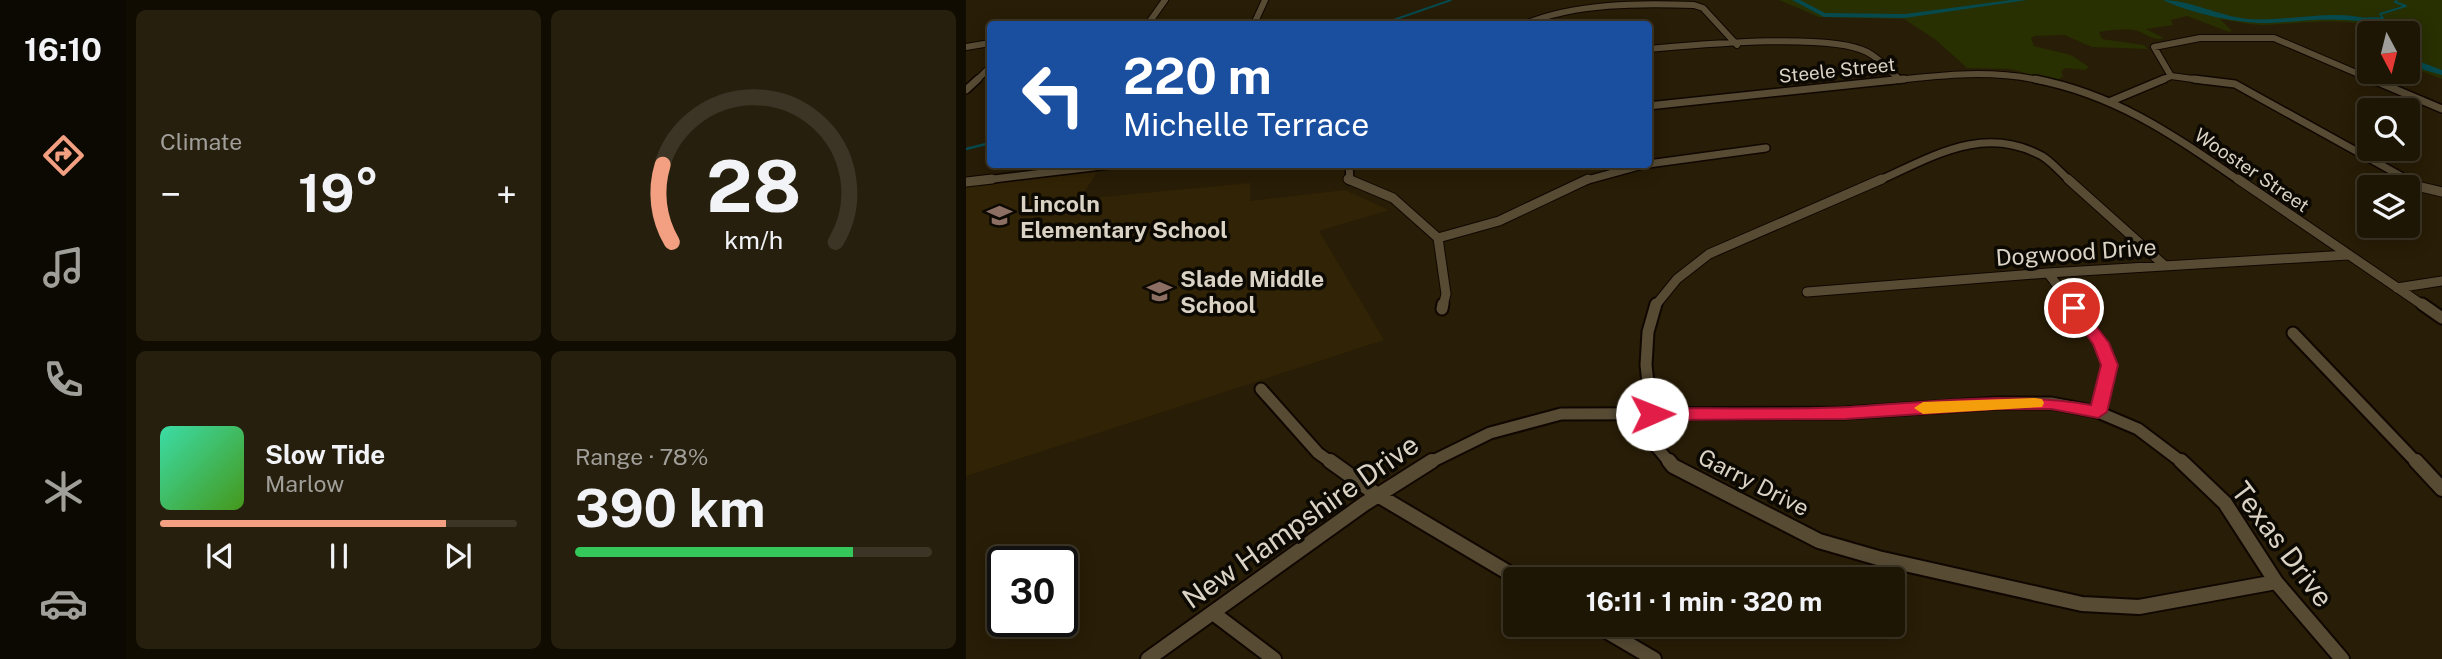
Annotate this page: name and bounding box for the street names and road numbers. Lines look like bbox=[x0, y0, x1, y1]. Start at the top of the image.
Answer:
street label: Steele Street bbox=[1778, 53, 1896, 87]
street label: Wooster Street bbox=[2190, 124, 2314, 216]
street label: Dogwood Drive bbox=[1995, 233, 2157, 271]
street label: New Hampshire Drive bbox=[1176, 427, 1424, 615]
street label: Garry Drive bbox=[1694, 443, 1814, 521]
street label: Texas Drive bbox=[2225, 475, 2341, 613]

